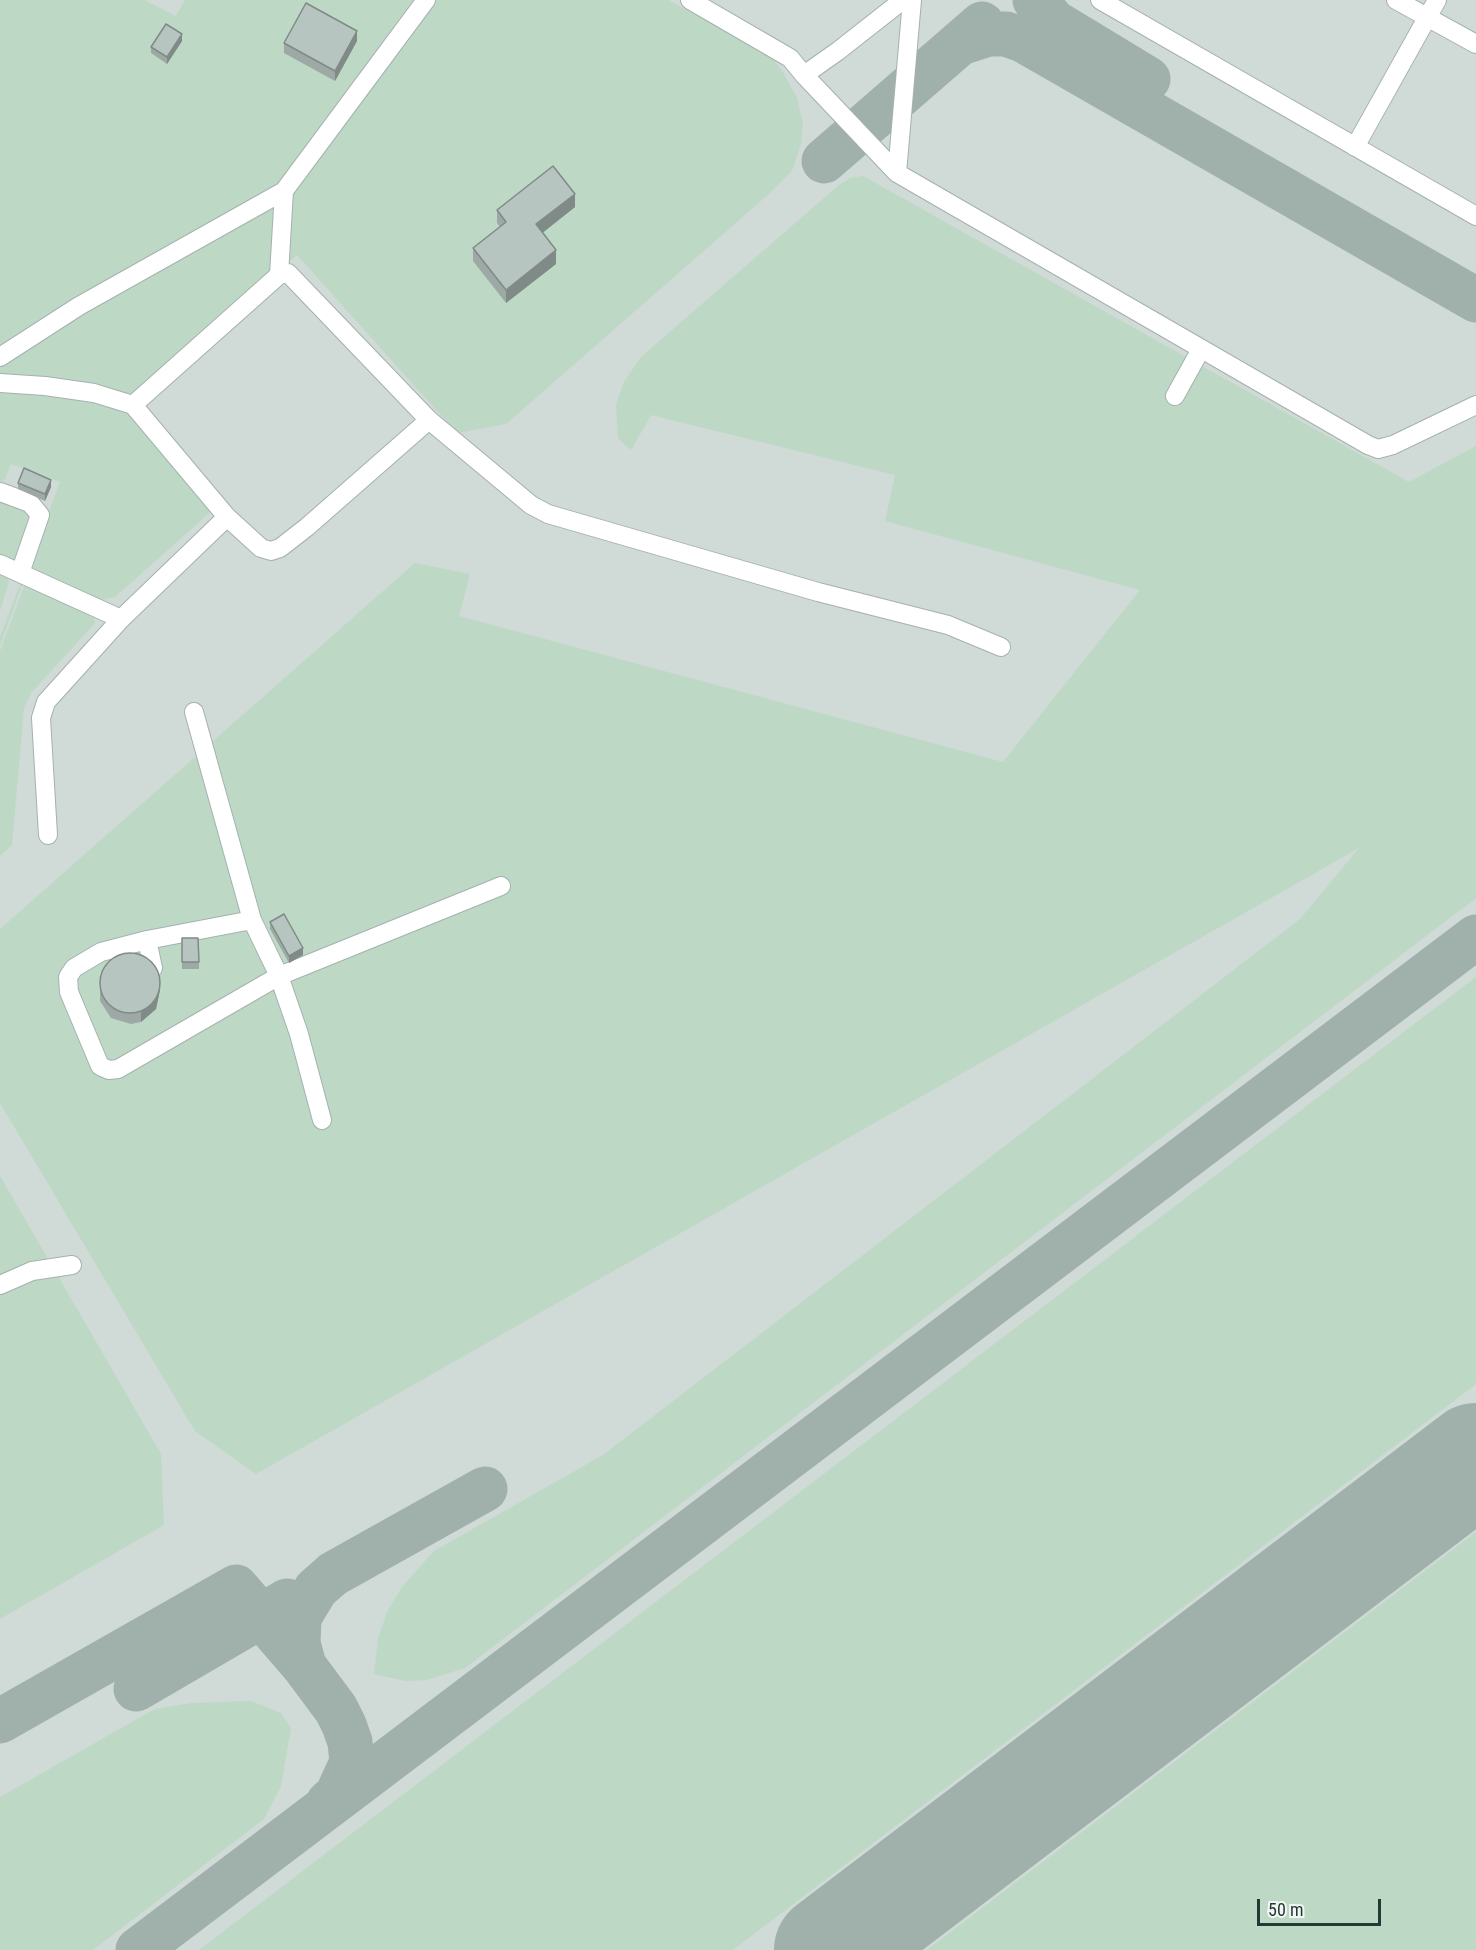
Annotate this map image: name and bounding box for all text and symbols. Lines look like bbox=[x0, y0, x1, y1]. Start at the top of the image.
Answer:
scale bar bbox=[1260, 1887, 1384, 1925]
text: 50 m bbox=[1268, 1899, 1303, 1920]

